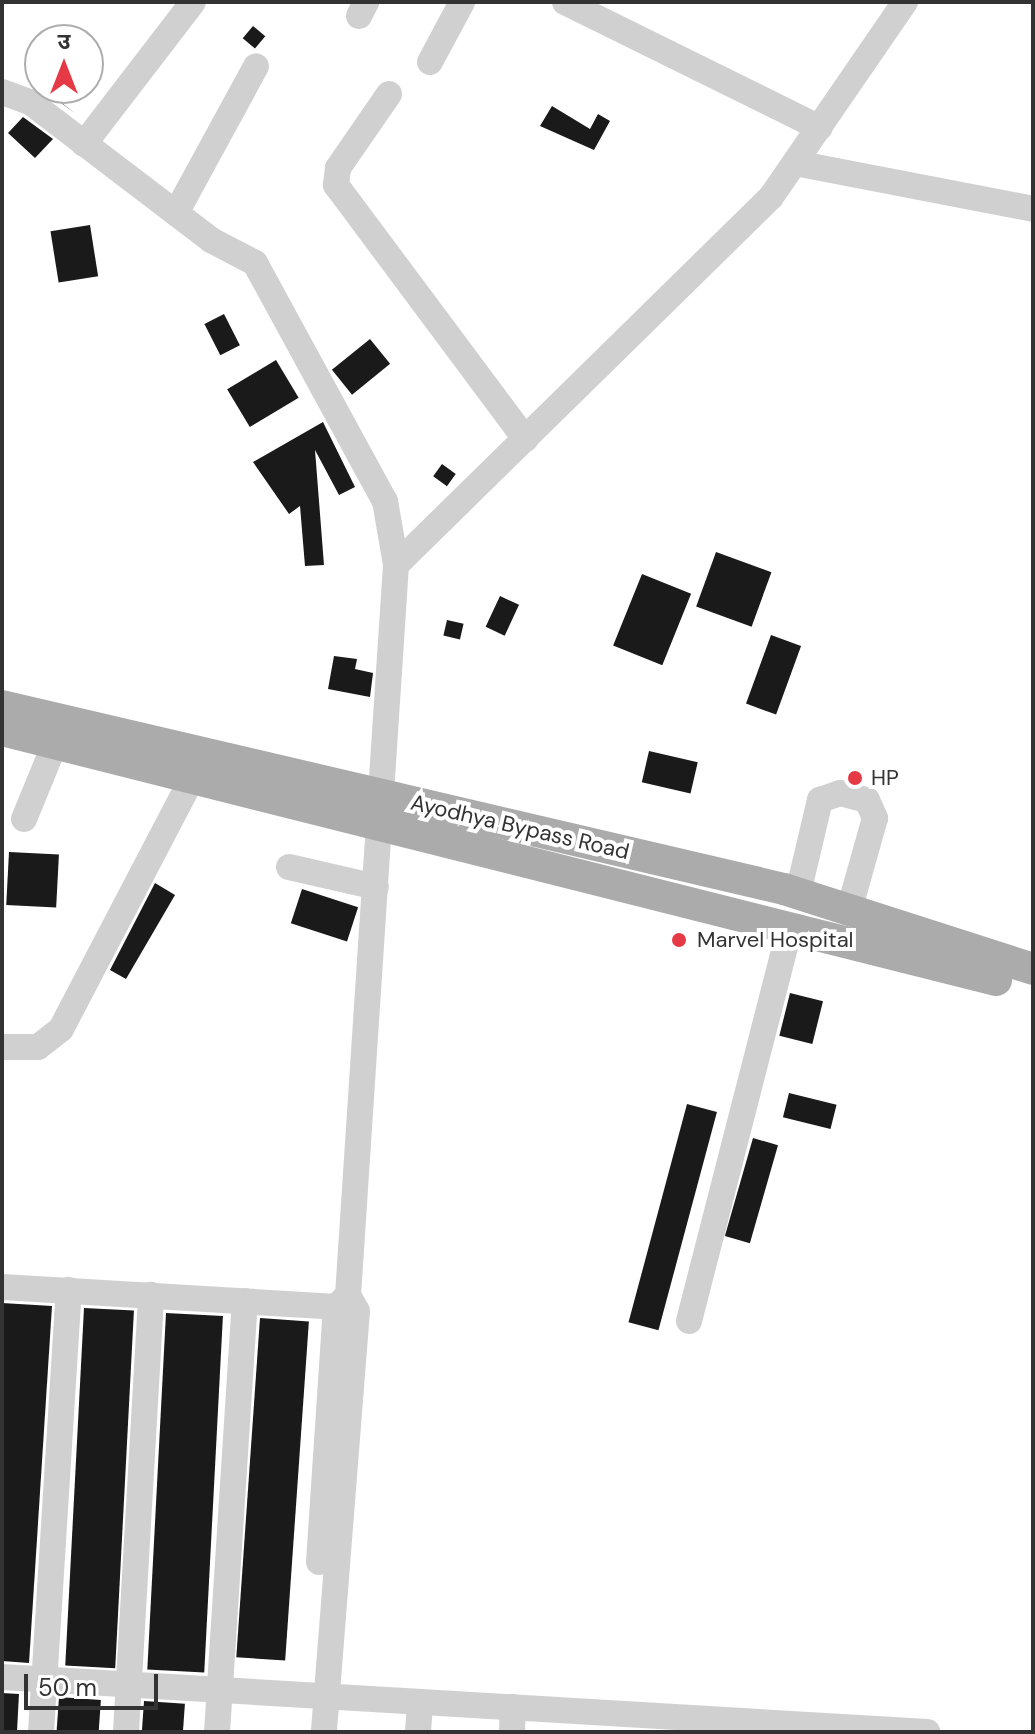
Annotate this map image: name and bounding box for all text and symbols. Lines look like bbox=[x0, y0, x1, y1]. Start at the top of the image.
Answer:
north arrow bbox=[24, 24, 104, 104]
text: उ bbox=[58, 27, 70, 56]
place label: HP bbox=[871, 765, 899, 791]
marker: HP bbox=[846, 769, 864, 787]
street label: Ayodhya Bypass Road bbox=[408, 789, 632, 865]
place label: Marvel Hospital bbox=[697, 927, 854, 953]
marker: Marvel Hospital bbox=[668, 929, 690, 951]
scale bar bbox=[28, 1658, 162, 1708]
text: 50 m bbox=[38, 1672, 97, 1703]

